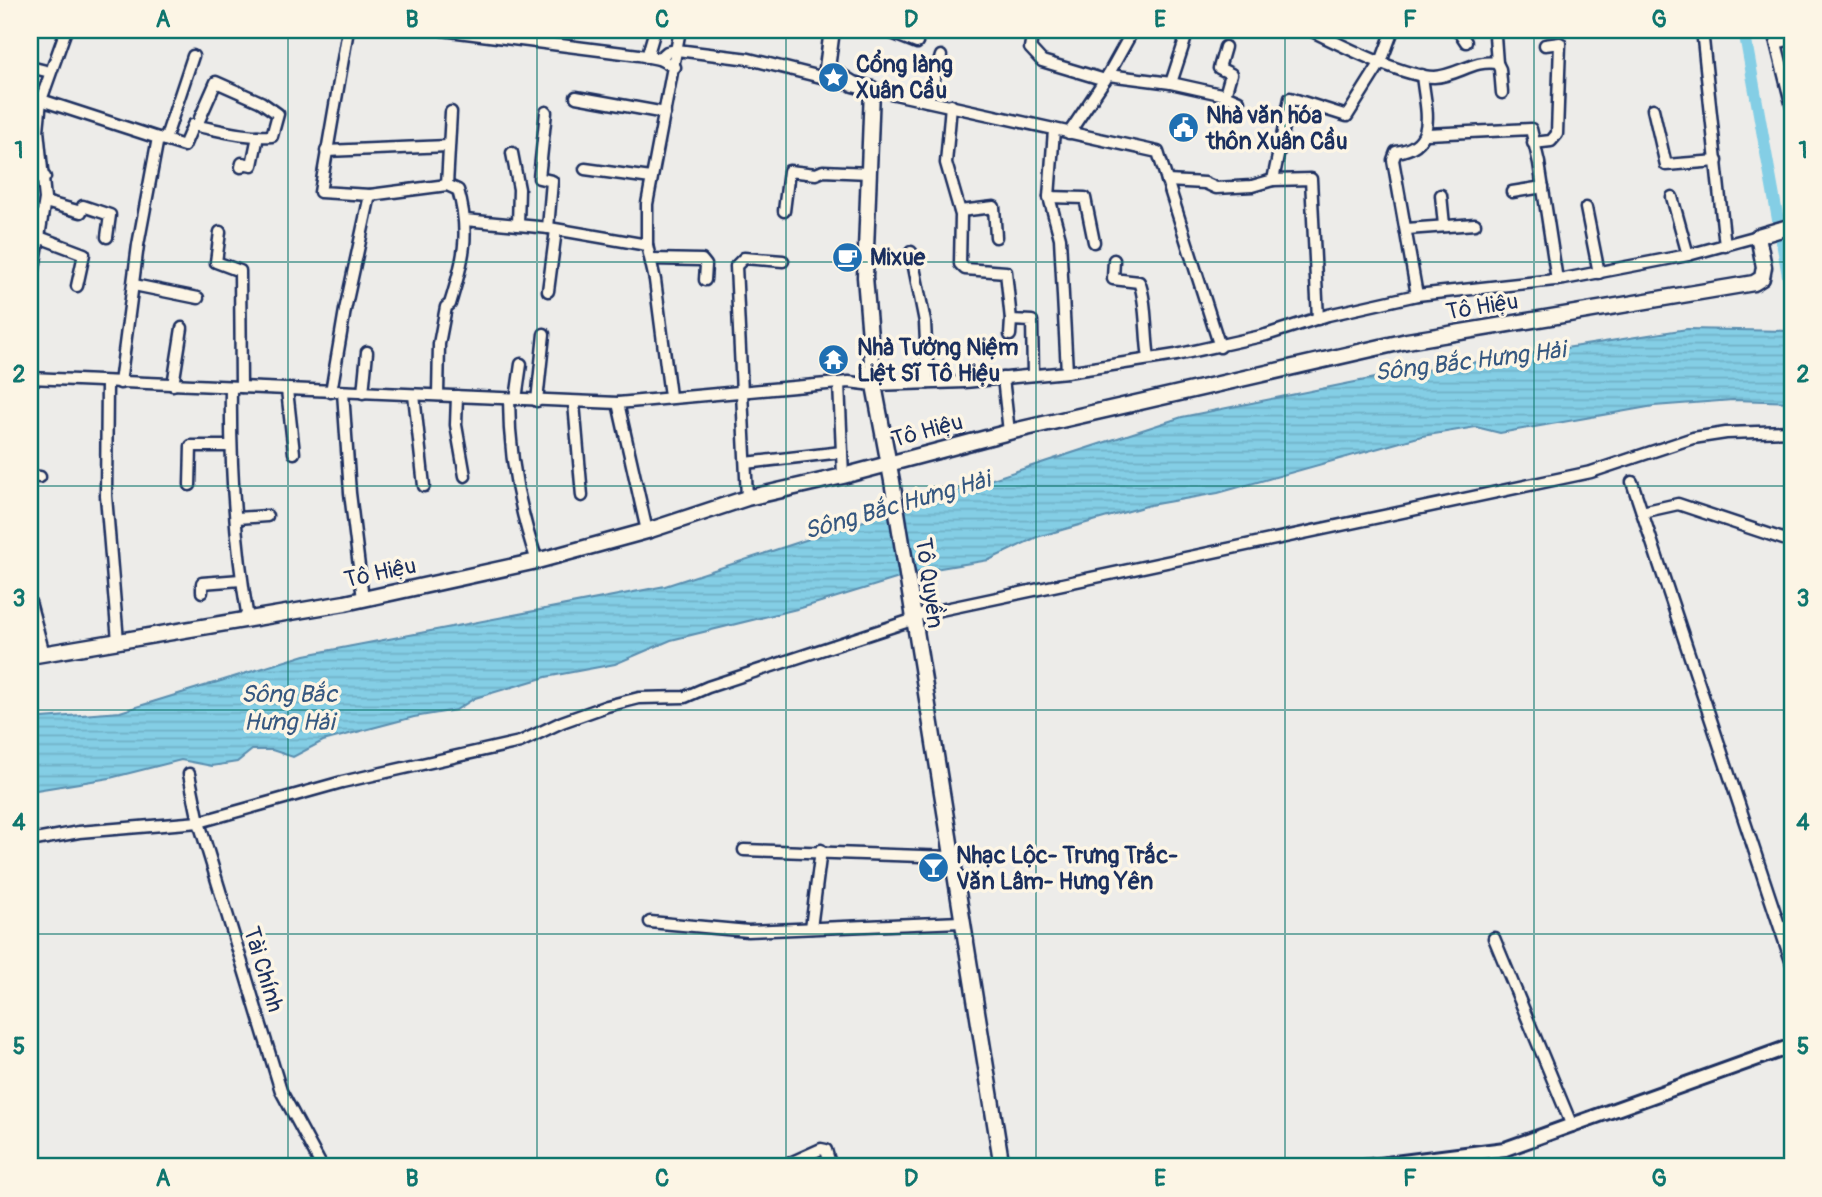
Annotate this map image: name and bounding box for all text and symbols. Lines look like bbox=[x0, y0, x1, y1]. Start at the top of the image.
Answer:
text: A bbox=[156, 5, 171, 34]
text: B bbox=[405, 5, 419, 34]
text: C bbox=[655, 5, 669, 34]
text: D bbox=[904, 5, 918, 34]
text: E bbox=[1154, 5, 1166, 34]
text: F bbox=[1403, 5, 1417, 34]
text: G bbox=[1651, 5, 1667, 34]
place label: Cổng làng Xuân Cầu bbox=[856, 49, 953, 105]
place icon: Cổng làng Xuân Cầu bbox=[816, 60, 850, 94]
place label: Nhà văn hóa thôn Xuân Cầu bbox=[1205, 101, 1348, 156]
public building icon: Nhà văn hóa thôn Xuân Cầu bbox=[1166, 111, 1200, 145]
text: 1 bbox=[15, 136, 24, 165]
text: 1 bbox=[1799, 136, 1808, 165]
cafe icon: Mixue bbox=[830, 240, 864, 274]
place label: Mixue bbox=[870, 243, 926, 272]
street label: Tô Hiệu bbox=[1444, 286, 1520, 327]
place label: Nhà Tưởng Niệm Liệt Sĩ Tô Hiệu bbox=[857, 333, 1018, 388]
water label: Sông Bắc Hưng Hải bbox=[1373, 335, 1571, 388]
temple icon: Nhà Tưởng Niệm Liệt Sĩ Tô Hiệu bbox=[817, 343, 851, 377]
text: 2 bbox=[13, 360, 26, 389]
text: 2 bbox=[1797, 360, 1810, 389]
street label: Tô Hiệu bbox=[888, 407, 966, 454]
water label: Sông Bắc Hưng Hải bbox=[801, 464, 997, 546]
street label: Tô Quyền bbox=[909, 536, 950, 630]
street label: Tô Hiệu bbox=[341, 551, 419, 594]
text: 3 bbox=[13, 584, 25, 613]
text: 3 bbox=[1797, 584, 1809, 613]
water label: Sông Bắc Hưng Hải bbox=[241, 680, 339, 737]
text: 4 bbox=[12, 808, 26, 837]
text: 4 bbox=[1796, 808, 1810, 837]
place label: Nhạc Lộc- Trưng Trắc- Văn Lâm- Hưng Yên bbox=[956, 841, 1178, 896]
bar icon: Nhạc Lộc- Trưng Trắc- Văn Lâm- Hưng Yên bbox=[916, 851, 950, 885]
street label: Tài Chính bbox=[237, 923, 290, 1015]
text: 5 bbox=[13, 1032, 25, 1061]
text: 5 bbox=[1797, 1032, 1809, 1061]
text: A bbox=[156, 1164, 171, 1193]
text: B bbox=[405, 1164, 419, 1193]
text: C bbox=[655, 1164, 669, 1193]
text: D bbox=[904, 1164, 918, 1193]
text: E bbox=[1154, 1164, 1166, 1193]
text: F bbox=[1403, 1164, 1417, 1193]
text: G bbox=[1651, 1164, 1667, 1193]

